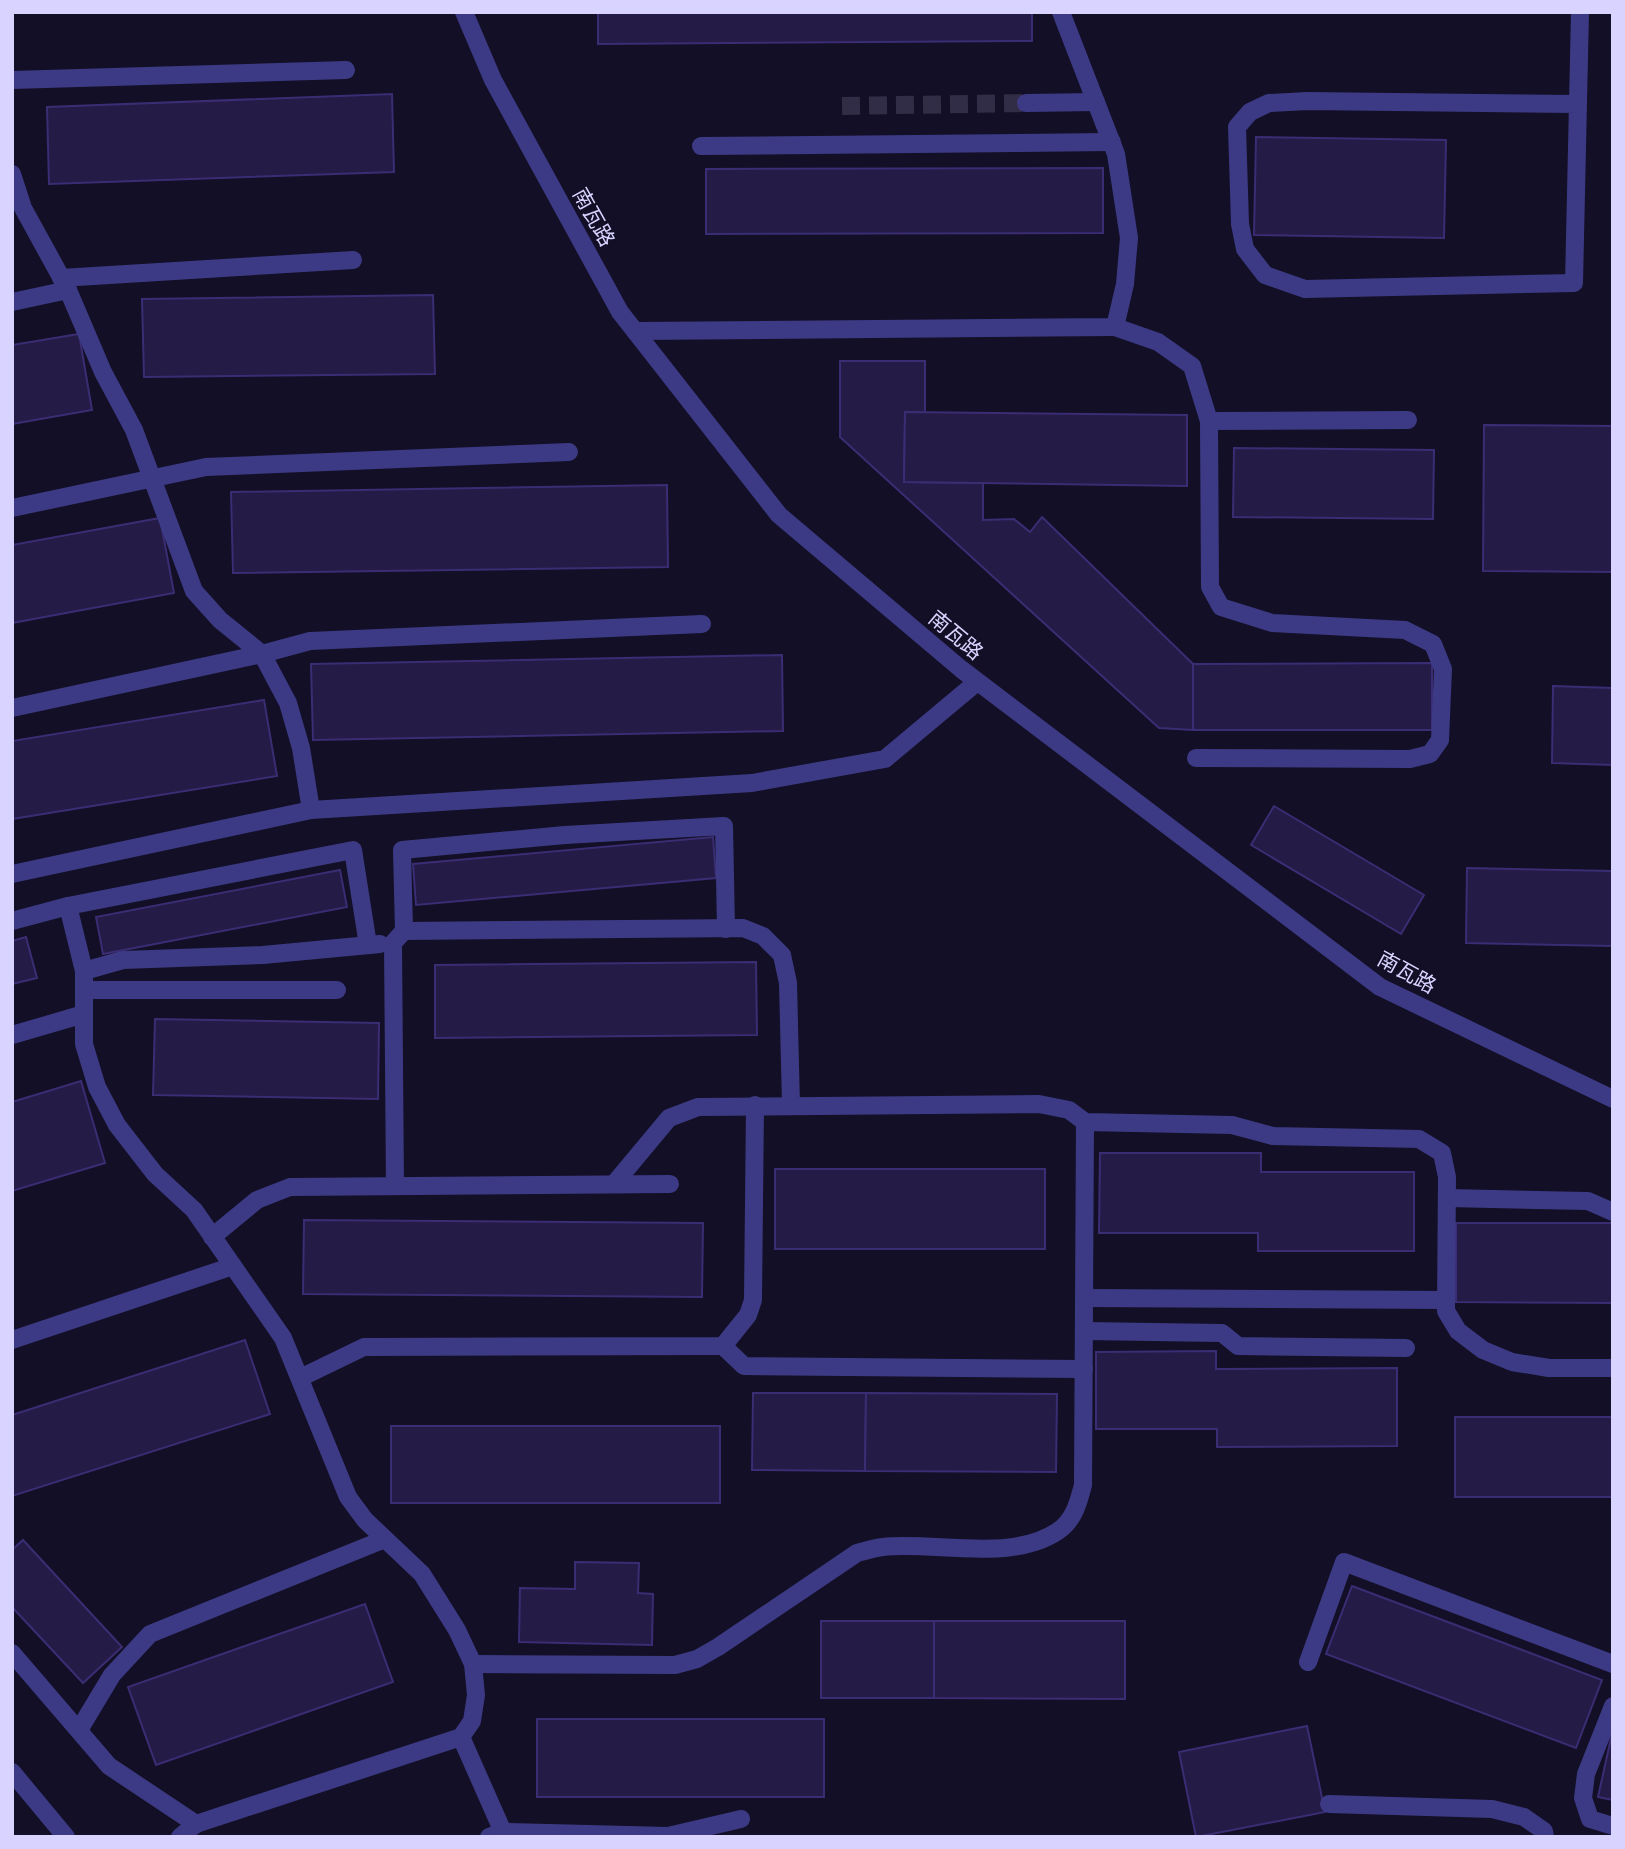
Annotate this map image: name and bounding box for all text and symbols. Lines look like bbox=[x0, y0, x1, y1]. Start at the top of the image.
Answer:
street label: 南瓦路 bbox=[568, 183, 620, 251]
street label: 南瓦路 bbox=[924, 605, 988, 665]
street label: 南瓦路 bbox=[1373, 946, 1441, 998]

